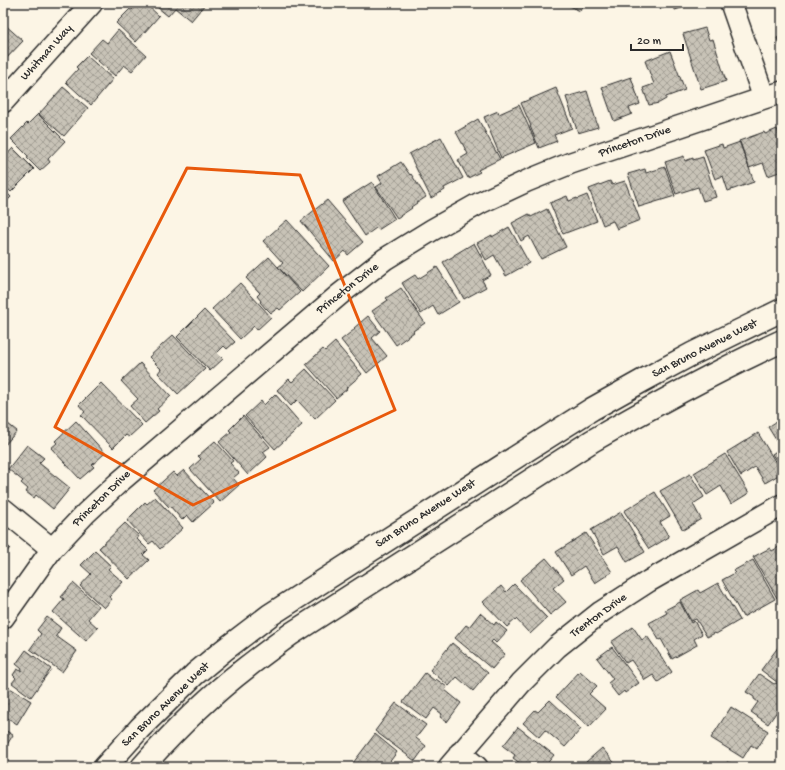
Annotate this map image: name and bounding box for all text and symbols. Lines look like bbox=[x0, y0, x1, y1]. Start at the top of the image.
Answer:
street label: Whitman Way bbox=[18, 22, 76, 84]
scale bar bbox=[631, 26, 683, 52]
text: 20 m bbox=[637, 35, 662, 49]
street label: Princeton Drive bbox=[596, 123, 674, 161]
street label: Princeton Drive bbox=[313, 260, 383, 318]
street label: San Bruno Avenue West bbox=[650, 316, 761, 382]
street label: Princeton Drive bbox=[69, 467, 135, 531]
street label: San Bruno Avenue West bbox=[373, 476, 479, 552]
street label: Trenton Drive bbox=[567, 590, 631, 642]
street label: San Bruno Avenue West bbox=[119, 659, 213, 750]

